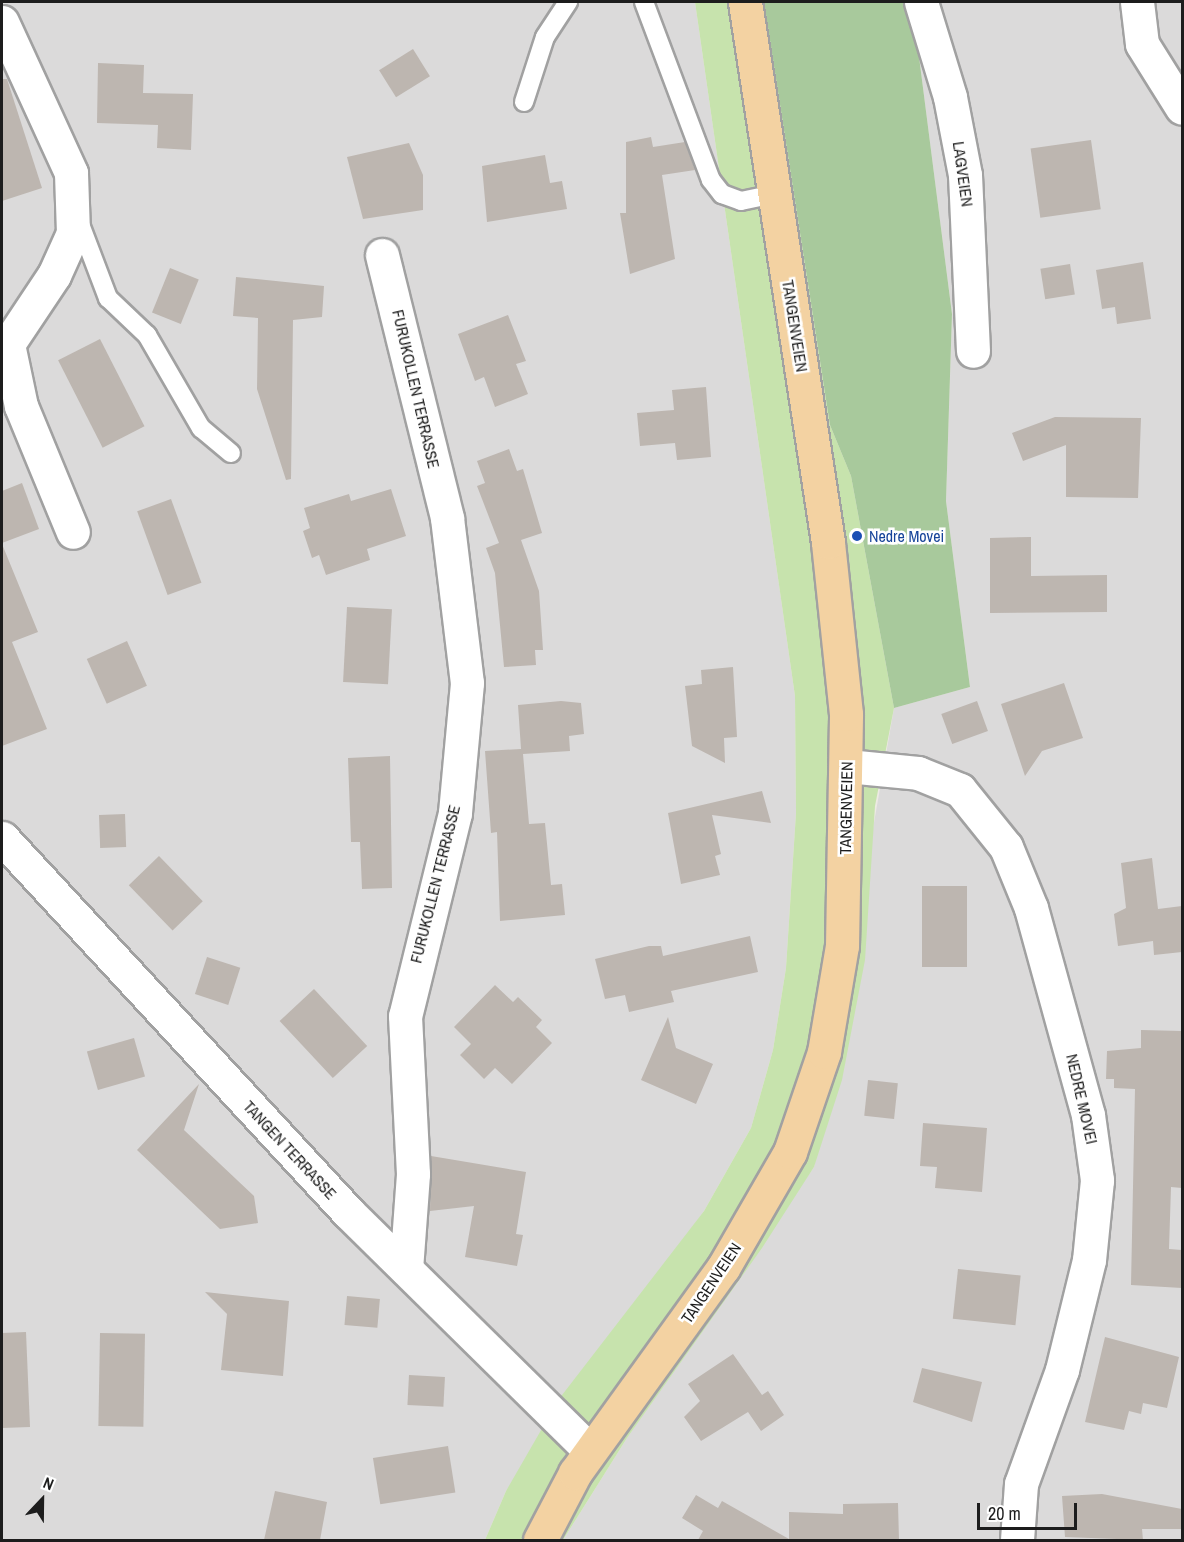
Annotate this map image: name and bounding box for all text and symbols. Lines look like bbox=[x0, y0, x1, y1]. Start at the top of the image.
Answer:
street label: LAGVEIEN bbox=[949, 140, 977, 208]
street label: TANGENVEIEN bbox=[778, 279, 812, 373]
street label: FURUKOLLEN TERRASSE bbox=[388, 308, 444, 470]
place label: Nedre Movei bbox=[869, 526, 944, 546]
marker: Nedre Movei bbox=[850, 529, 864, 543]
street label: TANGENVEIEN bbox=[836, 761, 856, 855]
street label: FURUKOLLEN TERRASSE bbox=[406, 803, 464, 965]
street label: NEDRE MOVEI bbox=[1062, 1052, 1102, 1146]
street label: TANGEN TERRASSE bbox=[239, 1097, 341, 1203]
street label: TANGENVEIEN bbox=[677, 1239, 745, 1327]
north arrow bbox=[12, 1470, 72, 1530]
text: N bbox=[40, 1471, 57, 1495]
scale bar bbox=[980, 1491, 1080, 1529]
text: 20 m bbox=[988, 1501, 1021, 1526]

